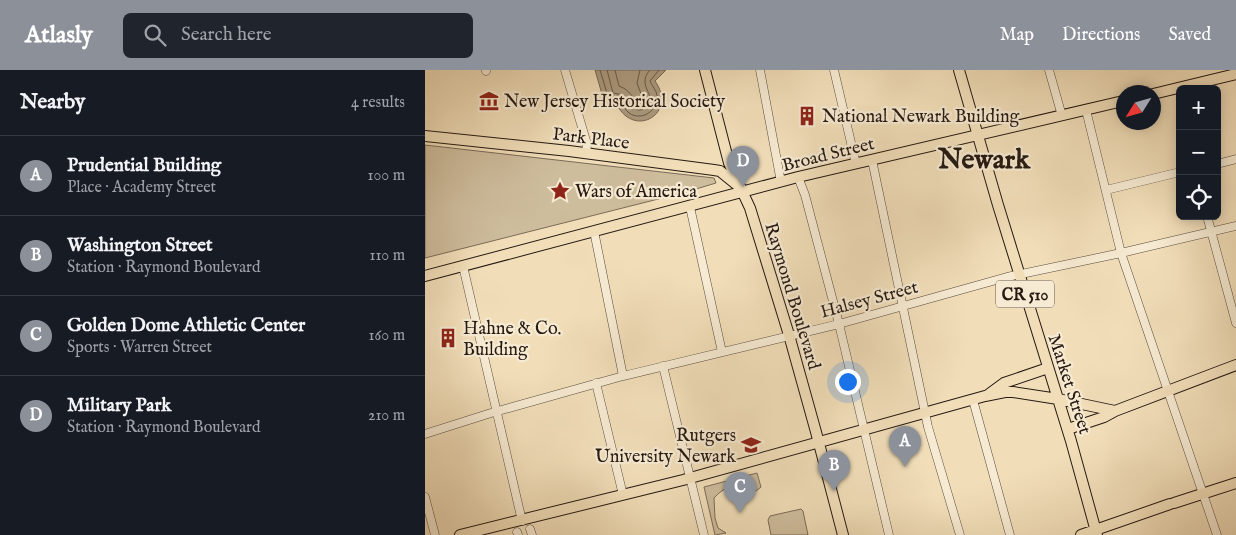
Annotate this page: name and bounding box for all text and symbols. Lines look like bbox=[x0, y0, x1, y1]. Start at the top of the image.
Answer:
search box bbox=[123, 13, 473, 58]
text: Atlasly bbox=[25, 20, 93, 51]
icon: search bbox=[141, 21, 169, 49]
text: Search here bbox=[181, 23, 271, 47]
text: Map bbox=[1000, 24, 1034, 47]
text: Directions bbox=[1062, 24, 1140, 47]
text: Saved bbox=[1168, 24, 1211, 47]
north arrow bbox=[1116, 85, 1161, 130]
map controls bbox=[1176, 85, 1221, 220]
button: + bbox=[1176, 85, 1221, 130]
text: Nearby bbox=[20, 89, 85, 116]
museum icon: New Jersey Historical Society bbox=[478, 90, 500, 112]
place label: New Jersey Historical Society bbox=[504, 91, 725, 114]
text: 4 results bbox=[351, 93, 405, 113]
building icon: National Newark Building bbox=[796, 105, 818, 127]
place label: National Newark Building bbox=[822, 106, 1020, 129]
street label: Park Place bbox=[551, 123, 631, 156]
button: − bbox=[1176, 130, 1221, 175]
street label: Broad Street bbox=[780, 133, 877, 178]
district label: Newark bbox=[937, 143, 1031, 178]
pin: D bbox=[727, 146, 759, 187]
text: Prudential Building bbox=[67, 154, 221, 178]
text: A bbox=[31, 166, 41, 186]
text: 100 m bbox=[368, 166, 405, 186]
button: locate bbox=[1176, 175, 1221, 220]
text: Place · Academy Street bbox=[67, 178, 216, 198]
place icon: Wars of America bbox=[549, 180, 571, 202]
place label: Wars of America bbox=[575, 181, 697, 204]
street label: Raymond Boulevard bbox=[758, 220, 825, 373]
text: Washington Street bbox=[67, 234, 213, 258]
text: B bbox=[31, 246, 41, 266]
text: 110 m bbox=[369, 246, 405, 266]
text: Station · Raymond Boulevard bbox=[67, 258, 261, 278]
street label: Halsey Street bbox=[818, 276, 921, 325]
road number: CR 510 bbox=[996, 280, 1054, 308]
text: Golden Dome Athletic Center bbox=[67, 314, 305, 338]
place label: Hahne & Co. Building bbox=[463, 318, 561, 362]
text: C bbox=[30, 326, 42, 346]
text: 160 m bbox=[369, 326, 405, 346]
building icon: Hahne & Co. Building bbox=[437, 327, 459, 349]
street label: Market Street bbox=[1042, 332, 1096, 437]
text: Sports · Warren Street bbox=[67, 338, 212, 358]
your location bbox=[835, 369, 861, 395]
text: Military Park bbox=[67, 394, 172, 418]
text: D bbox=[30, 406, 42, 426]
text: 210 m bbox=[368, 406, 405, 426]
text: Station · Raymond Boulevard bbox=[67, 418, 261, 438]
place label: Rutgers University Newark bbox=[595, 425, 736, 469]
pin: A bbox=[889, 426, 921, 467]
school or university icon: Rutgers University Newark bbox=[740, 434, 762, 456]
pin: B bbox=[818, 450, 850, 491]
pin: C bbox=[724, 472, 756, 513]

